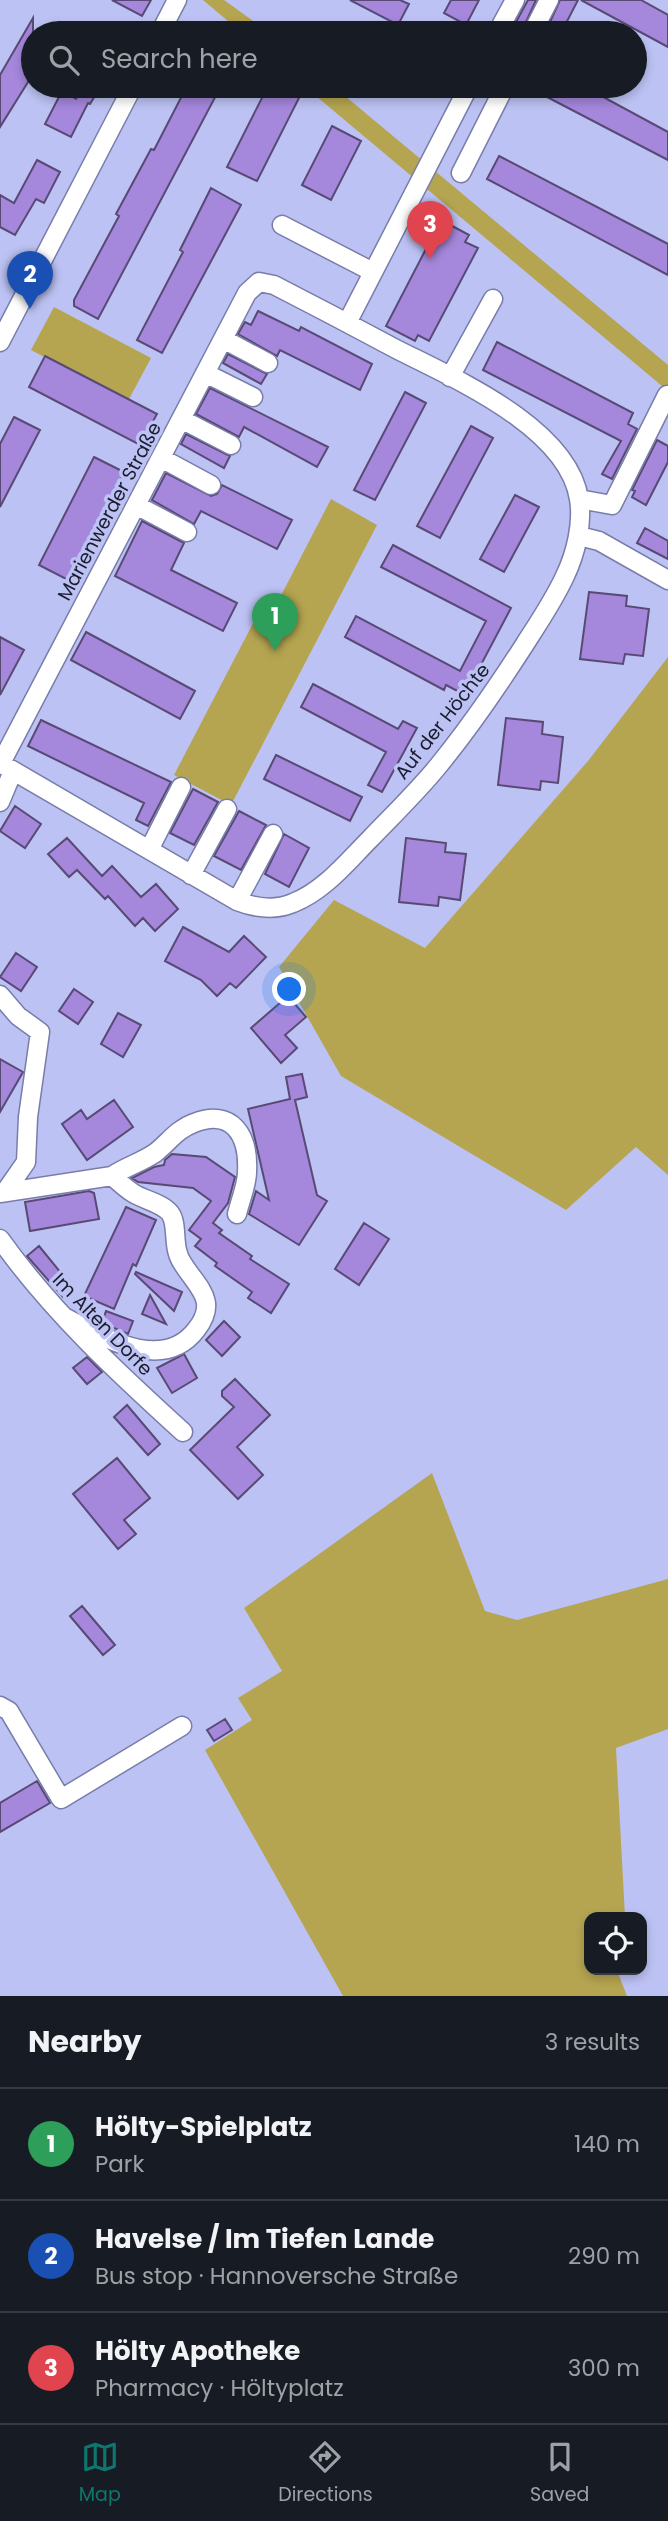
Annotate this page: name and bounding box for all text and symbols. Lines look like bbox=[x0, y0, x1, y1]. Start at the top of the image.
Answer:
search box bbox=[21, 21, 647, 98]
icon: search bbox=[45, 41, 83, 79]
text: Search here bbox=[101, 41, 258, 77]
pin: 3 bbox=[407, 201, 453, 259]
pin: 2 bbox=[7, 251, 53, 309]
street label: Marienwerder Straße bbox=[51, 417, 168, 605]
pin: 1 bbox=[252, 593, 298, 651]
street label: Auf der Höchte bbox=[388, 658, 496, 785]
your location bbox=[272, 972, 306, 1006]
street label: Im Alten Dorfe bbox=[47, 1267, 159, 1382]
map controls bbox=[584, 1912, 647, 1975]
button: locate bbox=[584, 1912, 647, 1975]
text: Nearby bbox=[28, 2020, 142, 2063]
text: 3 results bbox=[545, 2026, 640, 2058]
text: Hölty-Spielplatz bbox=[95, 2109, 312, 2145]
text: 1 bbox=[47, 2128, 55, 2160]
text: 140 m bbox=[574, 2128, 640, 2160]
text: Park bbox=[95, 2148, 144, 2180]
text: Havelse / Im Tiefen Lande bbox=[95, 2221, 434, 2257]
text: 2 bbox=[44, 2240, 58, 2272]
text: 290 m bbox=[568, 2240, 640, 2272]
text: Bus stop · Hannoversche Straße bbox=[95, 2260, 458, 2292]
text: Hölty Apotheke bbox=[95, 2333, 300, 2369]
text: 3 bbox=[44, 2352, 58, 2384]
text: 300 m bbox=[568, 2352, 640, 2384]
text: Pharmacy · Höltyplatz bbox=[95, 2372, 344, 2404]
tab: Map bbox=[79, 2438, 121, 2509]
tab: Directions bbox=[278, 2438, 373, 2509]
tab: Saved bbox=[530, 2438, 589, 2509]

